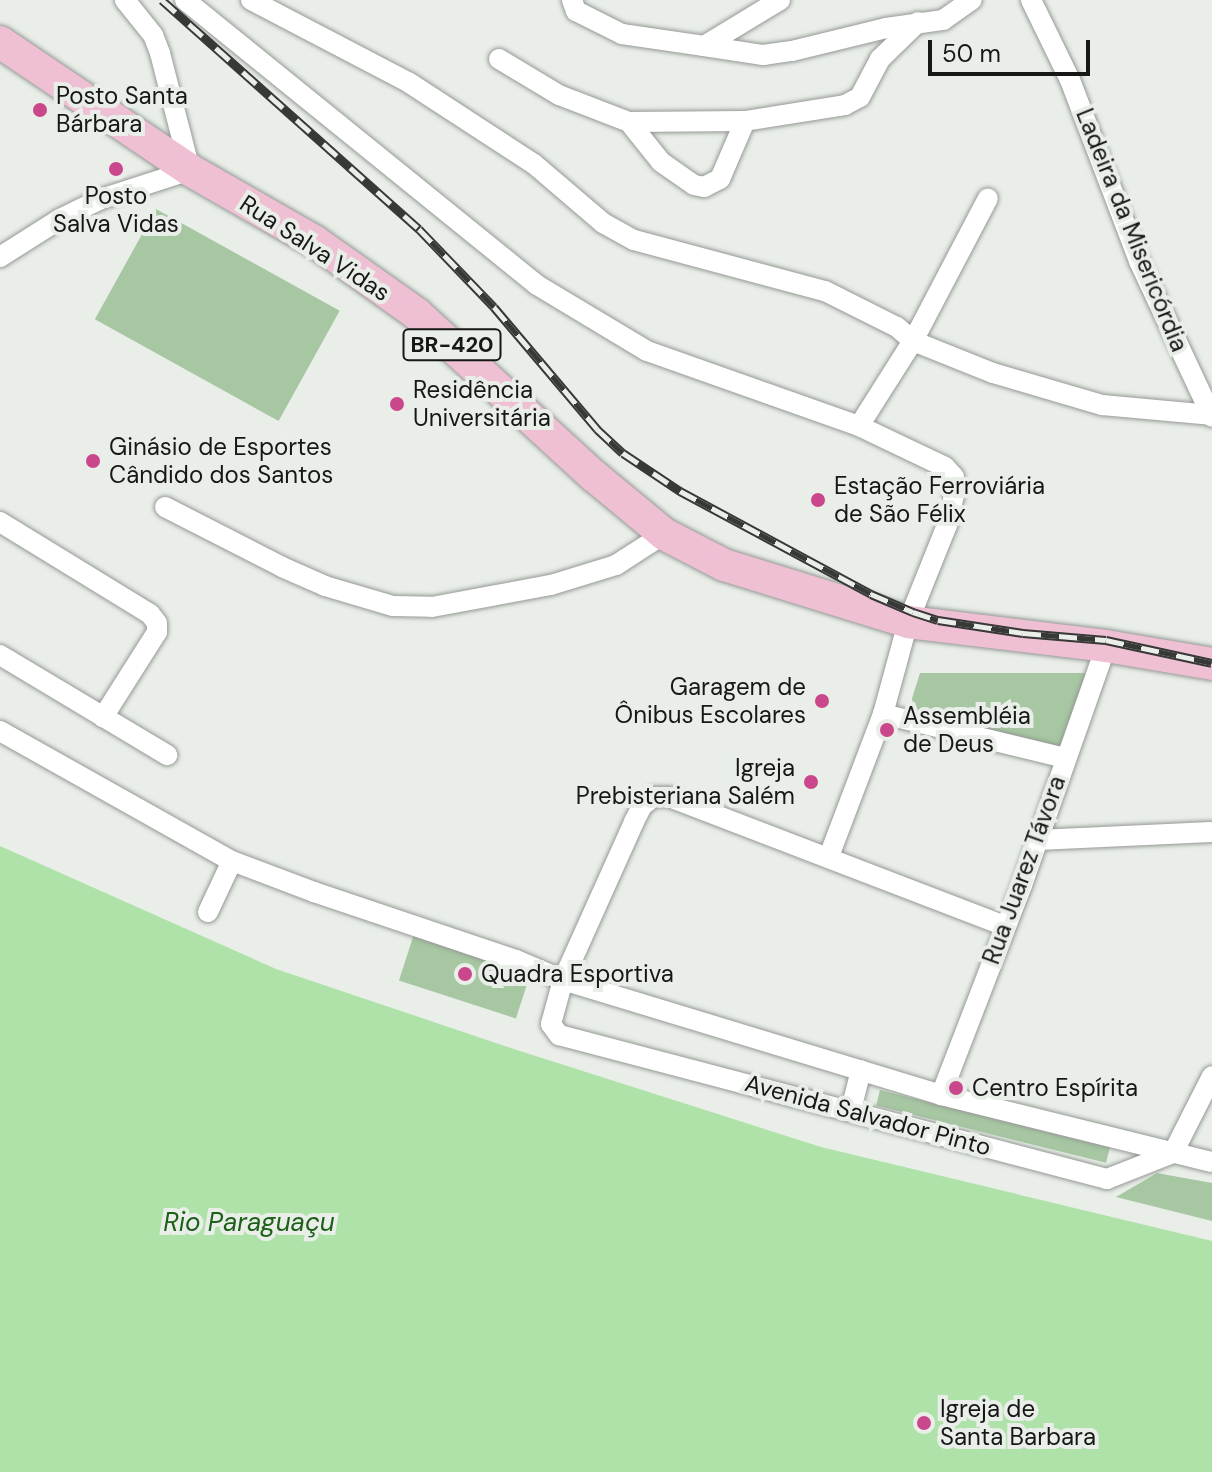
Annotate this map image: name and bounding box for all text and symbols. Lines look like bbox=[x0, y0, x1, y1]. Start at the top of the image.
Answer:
scale bar bbox=[932, 24, 1094, 74]
text: 50 m bbox=[942, 38, 1001, 69]
place label: Posto Santa Bárbara bbox=[56, 82, 188, 138]
marker: Posto Santa Bárbara bbox=[31, 101, 49, 119]
street label: Ladeira da Misericórdia bbox=[1070, 104, 1194, 356]
marker: Posto Salva Vidas bbox=[107, 160, 125, 178]
place label: Posto Salva Vidas bbox=[53, 182, 179, 238]
street label: Rua Salva Vidas bbox=[235, 189, 395, 307]
road number: BR-420 bbox=[402, 327, 502, 363]
place label: Residência Universitária bbox=[413, 376, 551, 432]
marker: Residência Universitária bbox=[388, 395, 406, 413]
place label: Ginásio de Esportes Cândido dos Santos bbox=[109, 433, 333, 489]
marker: Ginásio de Esportes Cândido dos Santos bbox=[84, 452, 102, 470]
place label: Estação Ferroviária de São Félix bbox=[834, 472, 1045, 528]
marker: Estação Ferroviária de São Félix bbox=[809, 491, 827, 509]
place label: Garagem de Ônibus Escolares bbox=[615, 673, 806, 729]
marker: Garagem de Ônibus Escolares bbox=[813, 692, 831, 710]
place label: Assembléia de Deus bbox=[903, 702, 1031, 758]
marker: Assembléia de Deus bbox=[878, 721, 896, 739]
place label: Igreja Prebisteriana Salém bbox=[576, 754, 795, 810]
street label: Rua Juarez Távora bbox=[977, 772, 1071, 968]
marker: Igreja Prebisteriana Salém bbox=[802, 773, 820, 791]
place label: Quadra Esportiva bbox=[481, 960, 674, 988]
marker: Quadra Esportiva bbox=[456, 965, 474, 983]
street label: Avenida Salvador Pinto bbox=[742, 1068, 994, 1162]
place label: Centro Espírita bbox=[972, 1074, 1138, 1102]
marker: Centro Espírita bbox=[947, 1079, 965, 1097]
water label: Rio Paraguaçu bbox=[163, 1207, 335, 1239]
place label: Igreja de Santa Barbara bbox=[940, 1395, 1096, 1451]
marker: Igreja de Santa Barbara bbox=[915, 1414, 933, 1432]

